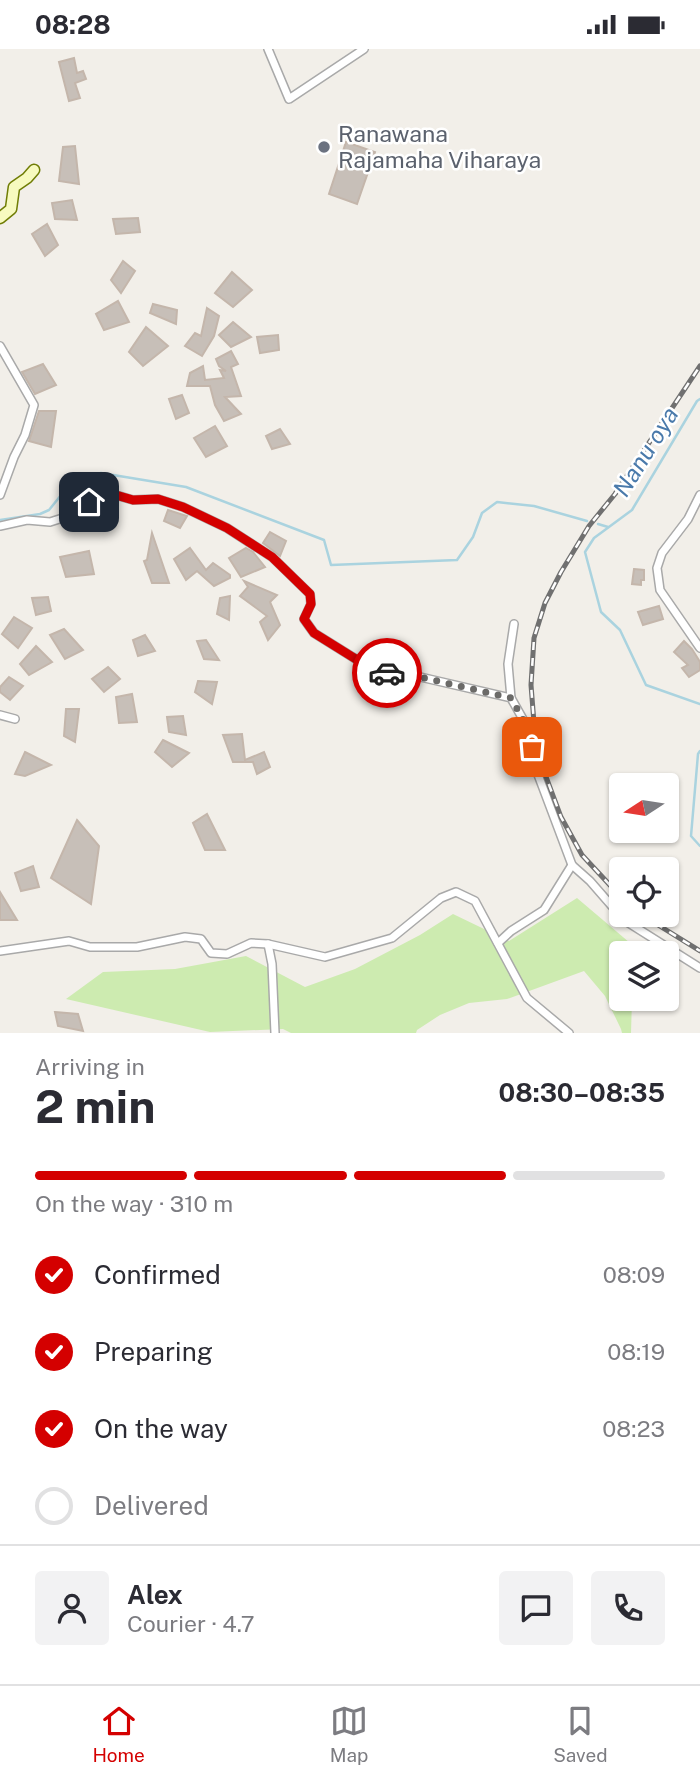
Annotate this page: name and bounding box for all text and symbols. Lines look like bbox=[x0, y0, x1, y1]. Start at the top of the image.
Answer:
text: 08:28 bbox=[35, 9, 111, 40]
place label: Ranawana Rajamaha Viharaya bbox=[338, 120, 541, 173]
marker: Ranawana Rajamaha Viharaya bbox=[316, 139, 332, 155]
water label: Nanu oya bbox=[607, 402, 684, 501]
pin bbox=[59, 472, 119, 532]
icon: home bbox=[70, 483, 108, 521]
courier bbox=[352, 638, 422, 708]
icon: car bbox=[368, 654, 406, 692]
pin bbox=[502, 717, 562, 777]
icon: bag bbox=[513, 728, 551, 766]
north arrow bbox=[609, 773, 679, 843]
map controls bbox=[609, 773, 679, 1011]
button: locate bbox=[609, 857, 679, 927]
button: layers bbox=[609, 941, 679, 1011]
text: Arriving in bbox=[35, 1053, 145, 1080]
text: 08:30–08:35 bbox=[499, 1077, 665, 1108]
text: 2 min bbox=[35, 1079, 155, 1133]
text: On the way · 310 m bbox=[35, 1190, 233, 1217]
icon: check bbox=[35, 1256, 73, 1294]
text: Confirmed bbox=[94, 1259, 221, 1290]
text: 08:09 bbox=[603, 1261, 665, 1288]
icon: check bbox=[35, 1333, 73, 1371]
text: Preparing bbox=[94, 1336, 213, 1367]
text: 08:19 bbox=[607, 1338, 665, 1365]
icon: check bbox=[35, 1410, 73, 1448]
text: On the way bbox=[94, 1413, 228, 1444]
text: 08:23 bbox=[602, 1415, 665, 1442]
text: Delivered bbox=[94, 1490, 209, 1521]
button: person bbox=[35, 1571, 109, 1645]
button: chat bbox=[499, 1571, 573, 1645]
button: phone bbox=[591, 1571, 665, 1645]
text: Alex bbox=[127, 1579, 183, 1610]
text: Courier · 4.7 bbox=[127, 1610, 255, 1637]
tab: Home bbox=[92, 1702, 145, 1766]
tab: Map bbox=[330, 1702, 368, 1766]
tab: Saved bbox=[553, 1702, 608, 1766]

